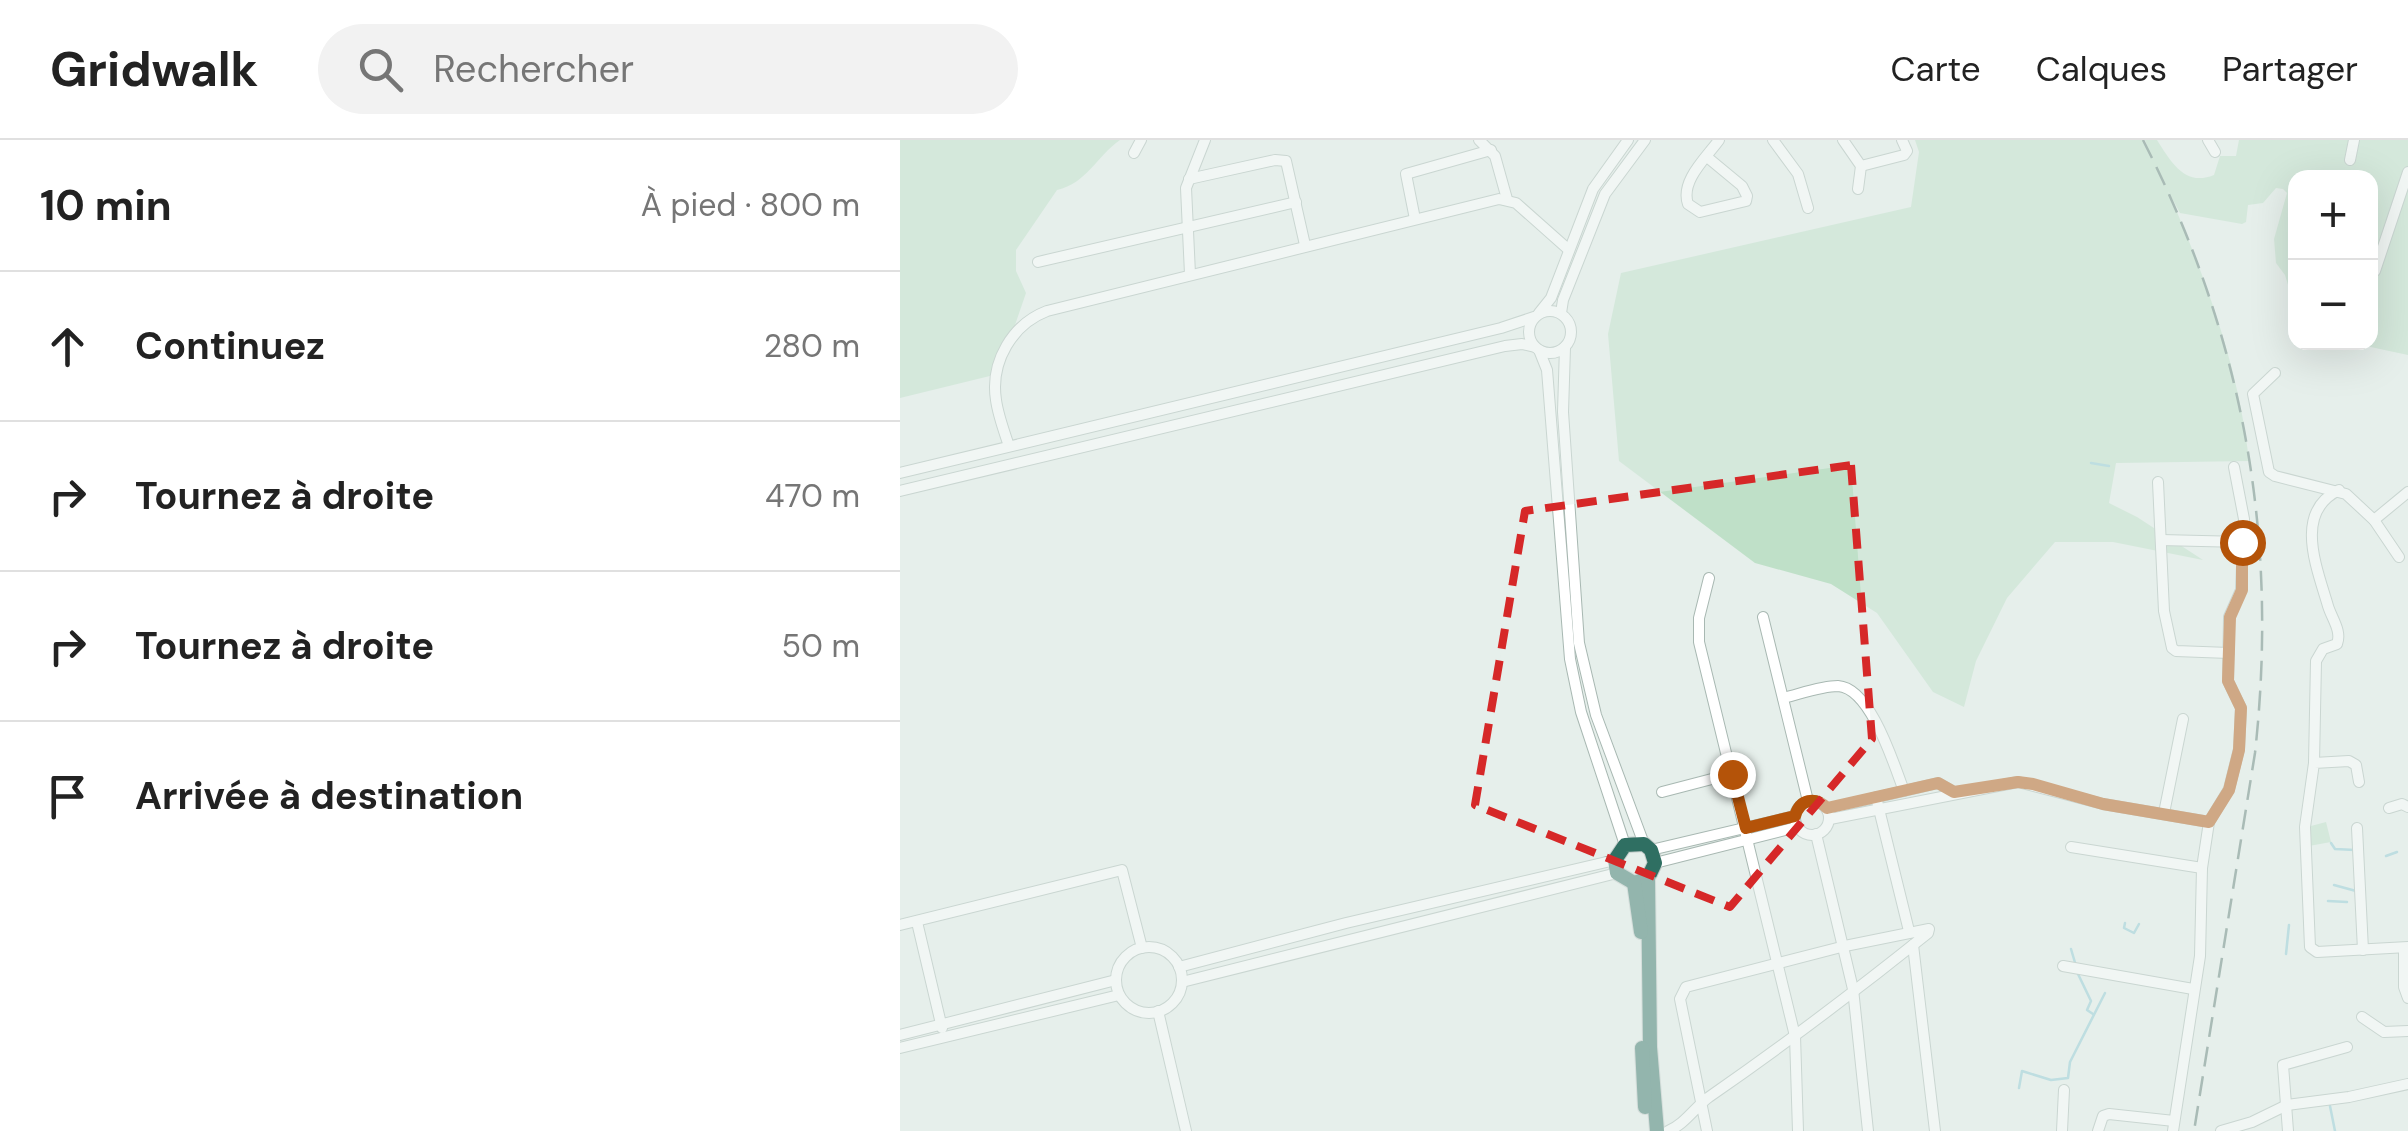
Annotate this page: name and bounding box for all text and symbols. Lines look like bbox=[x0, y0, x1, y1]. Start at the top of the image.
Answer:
search box bbox=[318, 24, 1018, 114]
text: Gridwalk bbox=[50, 38, 258, 101]
icon: search bbox=[353, 42, 408, 97]
text: Rechercher bbox=[433, 44, 634, 94]
text: Carte bbox=[1891, 46, 1981, 92]
text: Calques bbox=[2036, 46, 2167, 92]
text: Partager bbox=[2222, 46, 2358, 92]
map controls bbox=[2288, 170, 2378, 350]
button: + bbox=[2288, 170, 2378, 260]
text: 10 min bbox=[40, 178, 172, 233]
text: À pied · 800 m bbox=[641, 184, 860, 226]
button: − bbox=[2288, 260, 2378, 350]
icon: ahead bbox=[40, 319, 95, 374]
text: Continuez bbox=[135, 321, 325, 371]
text: 280 m bbox=[764, 325, 860, 367]
icon: right bbox=[40, 469, 95, 524]
text: Tournez à droite bbox=[135, 471, 434, 521]
text: 470 m bbox=[765, 475, 860, 517]
route start bbox=[2220, 520, 2266, 566]
icon: right bbox=[40, 619, 95, 674]
text: Tournez à droite bbox=[135, 621, 434, 671]
text: 50 m bbox=[782, 625, 860, 667]
route end bbox=[1710, 752, 1756, 798]
icon: arrive bbox=[40, 769, 95, 824]
text: Arrivée à destination bbox=[135, 771, 523, 821]

